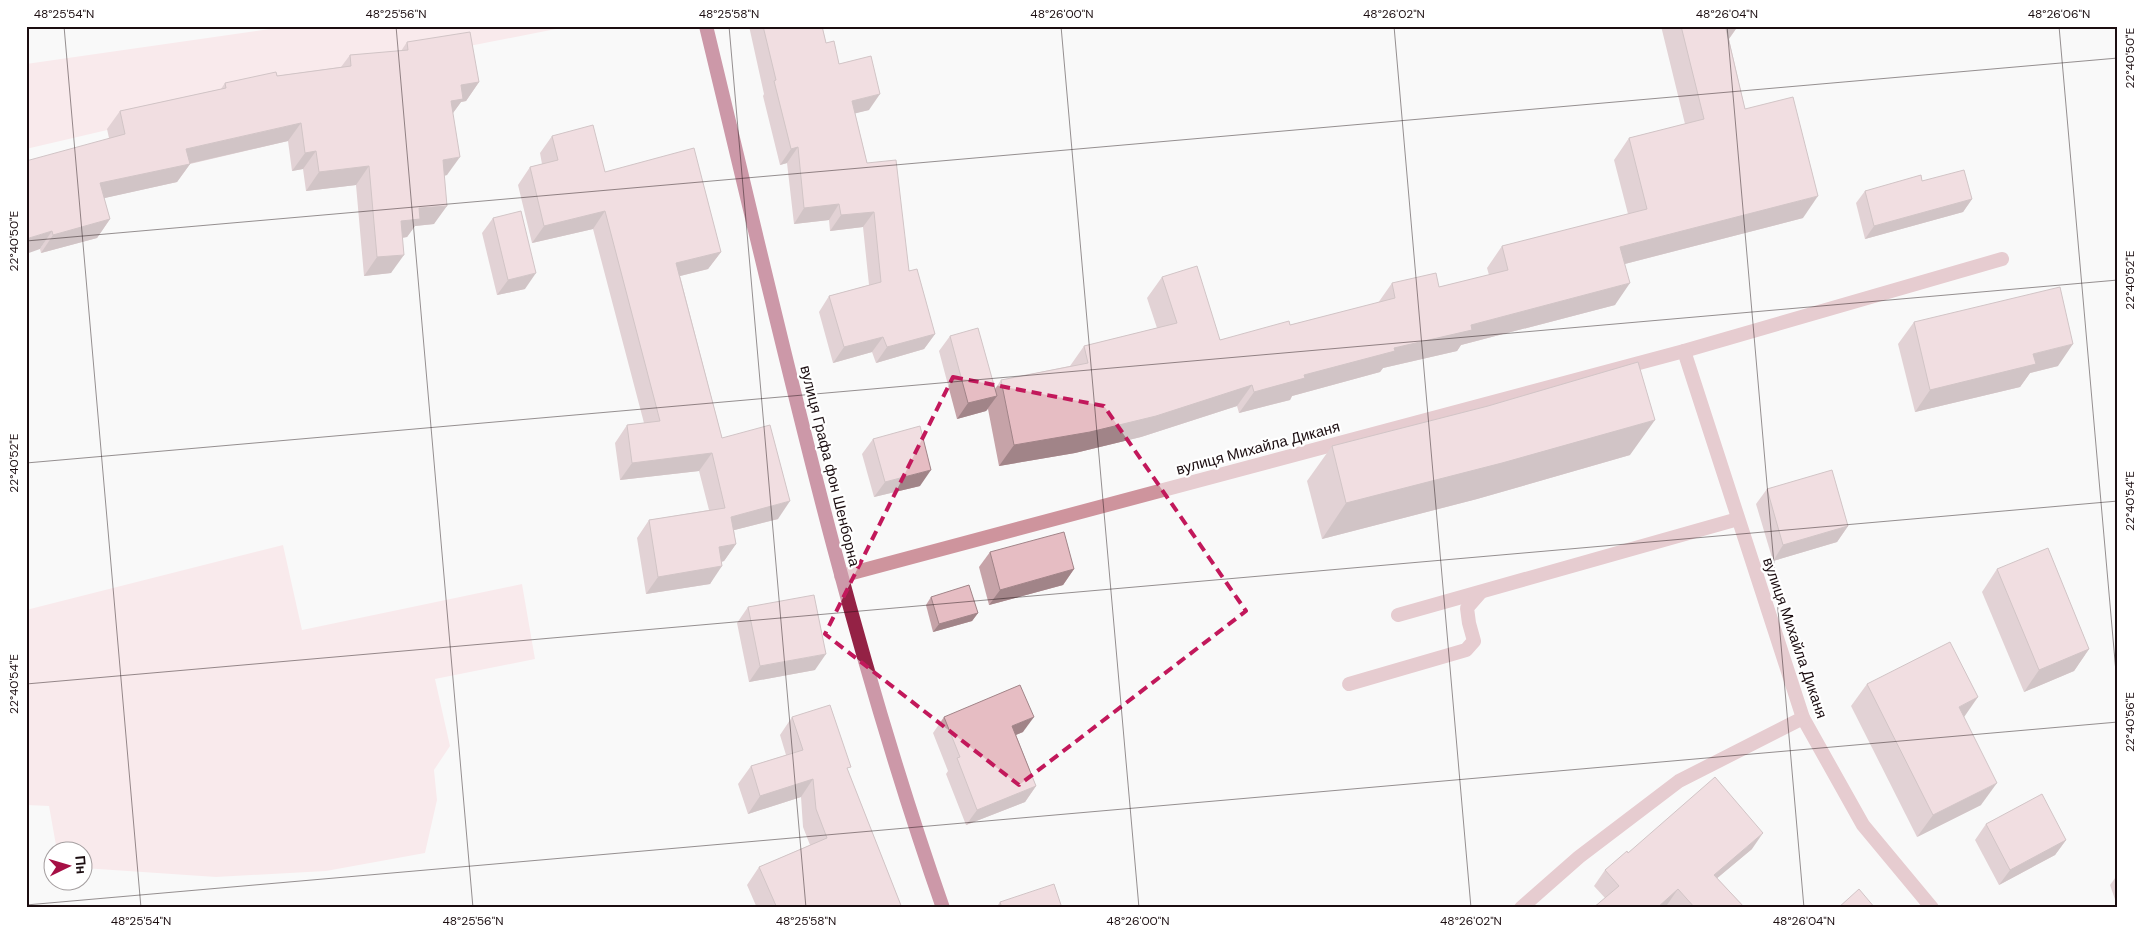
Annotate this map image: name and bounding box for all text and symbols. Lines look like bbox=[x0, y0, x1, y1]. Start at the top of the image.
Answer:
text: 48°25'54"N bbox=[34, 6, 94, 22]
text: 48°25'56"N bbox=[366, 6, 426, 22]
text: 48°25'58"N bbox=[699, 6, 759, 22]
text: 48°26'00"N bbox=[1030, 6, 1094, 22]
text: 48°26'02"N bbox=[1363, 6, 1425, 22]
text: 48°26'04"N bbox=[1696, 6, 1758, 22]
text: 48°26'06"N bbox=[2028, 6, 2090, 22]
text: 22°40'50"E bbox=[2122, 27, 2138, 88]
text: 22°40'50"E bbox=[6, 210, 22, 271]
text: 22°40'52"E bbox=[2122, 250, 2138, 310]
street label: вулиця Графа фон Шенборна bbox=[795, 363, 865, 569]
street label: вулиця Михайла Диканя bbox=[1174, 416, 1342, 480]
text: 22°40'52"E bbox=[6, 433, 22, 493]
text: 22°40'54"E bbox=[2122, 471, 2138, 531]
street label: вулиця Михайла Диканя bbox=[1758, 555, 1832, 721]
text: 22°40'54"E bbox=[6, 654, 22, 714]
text: 22°40'56"E bbox=[2122, 692, 2138, 752]
north arrow bbox=[42, 842, 92, 892]
text: Пн bbox=[71, 855, 91, 875]
text: 48°25'54"N bbox=[111, 913, 171, 929]
text: 48°25'56"N bbox=[443, 913, 503, 929]
text: 48°25'58"N bbox=[776, 913, 836, 929]
text: 48°26'00"N bbox=[1106, 913, 1170, 929]
text: 48°26'02"N bbox=[1440, 913, 1502, 929]
text: 48°26'04"N bbox=[1773, 913, 1835, 929]

